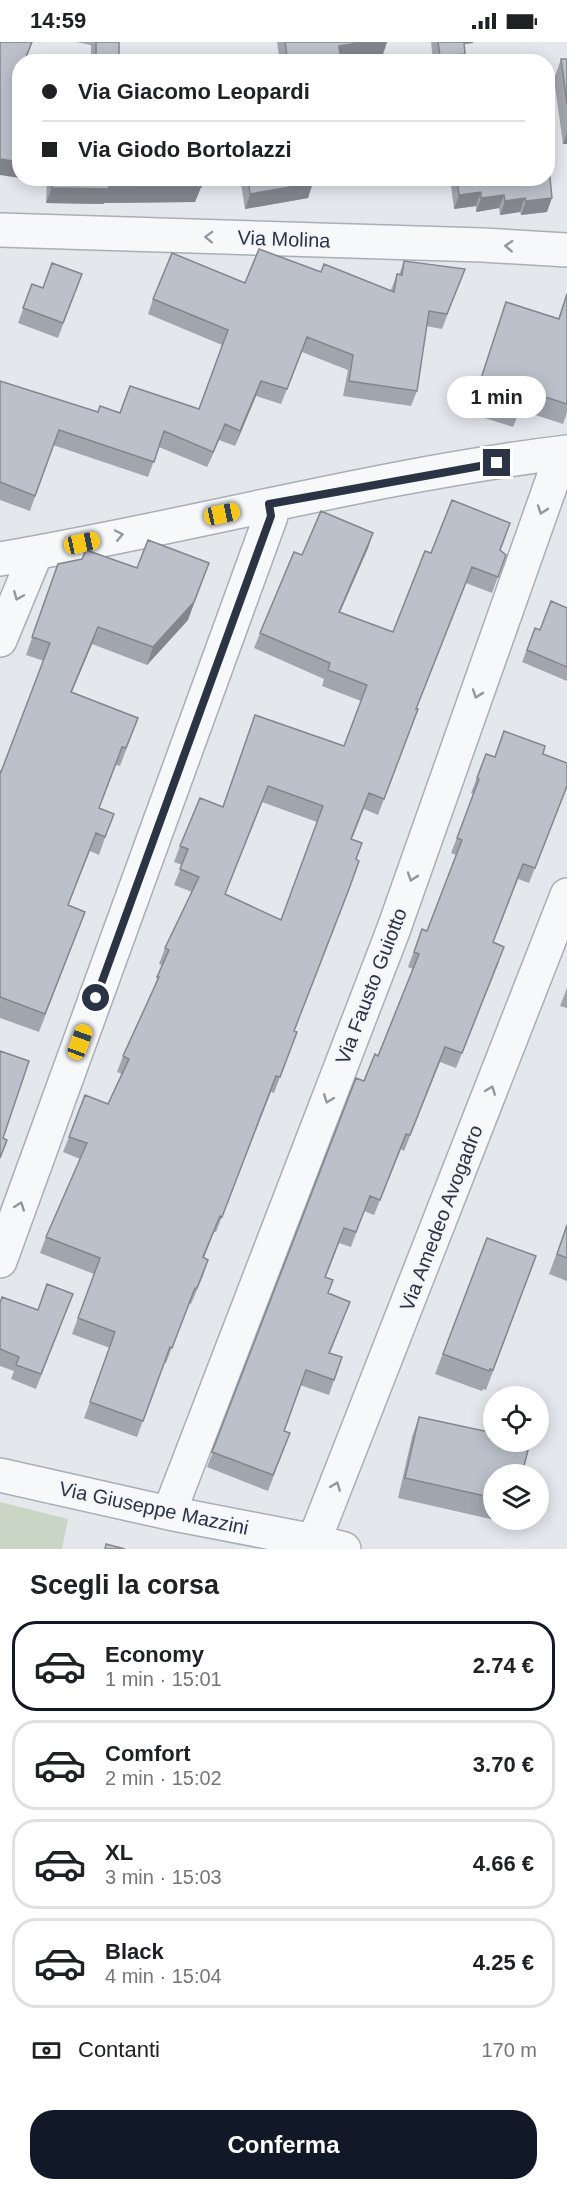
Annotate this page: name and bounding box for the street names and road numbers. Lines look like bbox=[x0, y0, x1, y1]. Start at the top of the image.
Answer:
street label: Via Molina bbox=[237, 226, 332, 252]
street label: Via Fausto Guiotto bbox=[331, 905, 411, 1067]
street label: Via Amedeo Avogadro bbox=[395, 1122, 487, 1314]
street label: Via Giuseppe Mazzini bbox=[57, 1477, 251, 1539]

